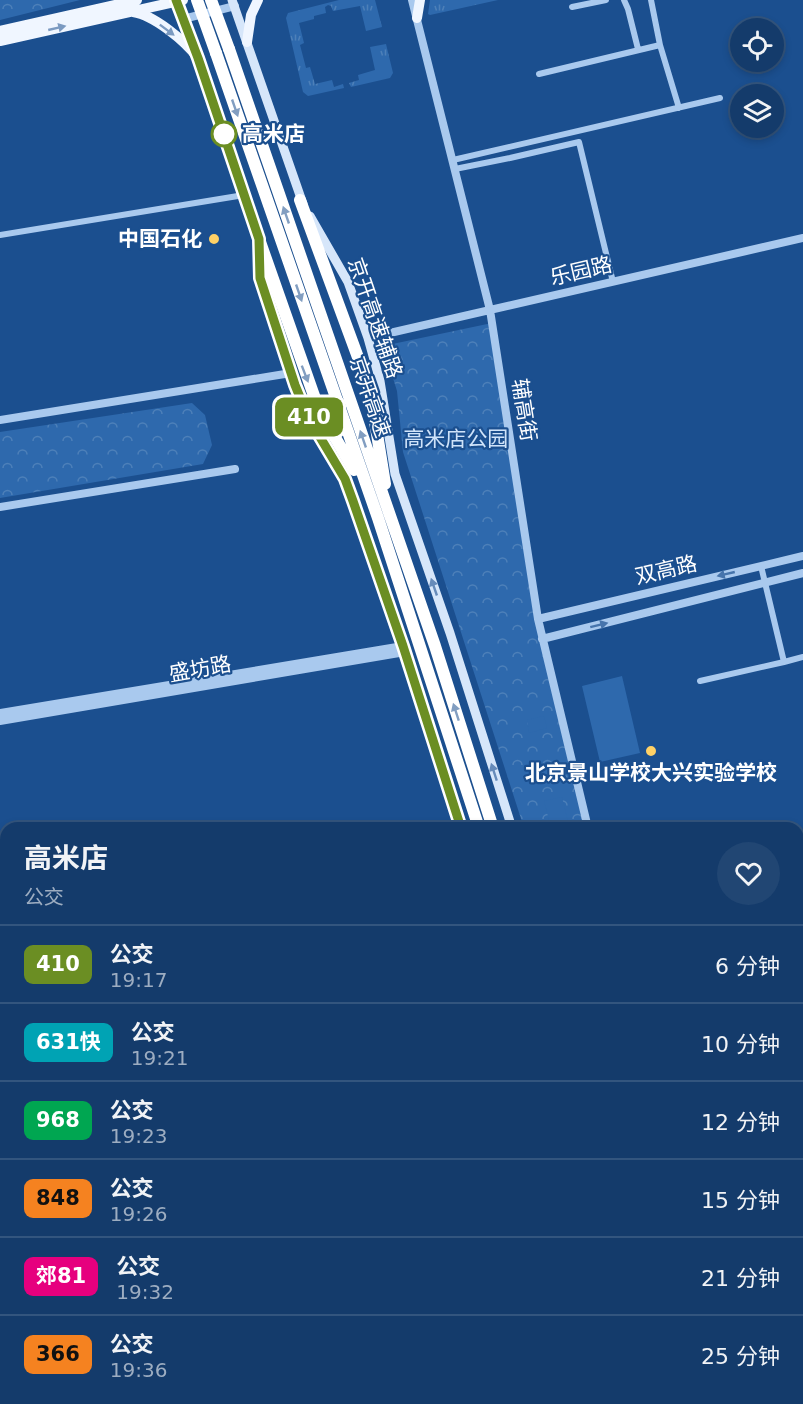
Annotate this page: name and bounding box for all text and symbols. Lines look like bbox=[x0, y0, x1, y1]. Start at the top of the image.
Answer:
map controls bbox=[730, 18, 784, 138]
button: locate bbox=[730, 18, 784, 72]
one-way arrow bbox=[48, 23, 67, 32]
one-way arrow bbox=[158, 24, 174, 36]
button: layers bbox=[730, 84, 784, 138]
one-way arrow bbox=[230, 100, 240, 118]
marker: 高米店 bbox=[211, 121, 237, 147]
place label: 高米店 bbox=[242, 122, 305, 146]
one-way arrow bbox=[281, 206, 290, 224]
place label: 中国石化 bbox=[118, 227, 202, 251]
marker: 中国石化 bbox=[207, 232, 221, 246]
street label: 乐园路 bbox=[548, 252, 614, 290]
street label: 京开高速辅路 bbox=[343, 255, 407, 381]
one-way arrow bbox=[294, 284, 304, 302]
street label: 京开高速 bbox=[345, 353, 395, 441]
one-way arrow bbox=[301, 365, 310, 383]
street label: 辅高街 bbox=[507, 377, 541, 443]
line badge: 410 bbox=[274, 398, 344, 436]
text: 410 bbox=[287, 405, 331, 429]
park label: 高米店公园 bbox=[404, 427, 509, 451]
one-way arrow bbox=[358, 430, 368, 448]
street label: 双高路 bbox=[633, 551, 699, 589]
one-way arrow bbox=[716, 570, 735, 580]
one-way arrow bbox=[428, 578, 438, 596]
one-way arrow bbox=[589, 619, 608, 629]
street label: 盛坊路 bbox=[167, 652, 233, 686]
one-way arrow bbox=[451, 703, 460, 721]
marker: 北京景山学校大兴实验学校 bbox=[644, 744, 658, 758]
place label: 北京景山学校大兴实验学校 bbox=[525, 761, 777, 785]
one-way arrow bbox=[489, 763, 499, 781]
text: 高米店 bbox=[24, 842, 108, 875]
button: heart bbox=[717, 842, 780, 905]
text: 公交 bbox=[24, 885, 64, 909]
text: 公交 bbox=[110, 942, 154, 967]
text: 410 bbox=[36, 952, 80, 976]
text: 6 分钟 bbox=[715, 954, 780, 979]
text: 19:17 bbox=[110, 968, 167, 992]
text: 公交 bbox=[131, 1020, 175, 1045]
text: 631快 bbox=[36, 1030, 101, 1054]
text: 10 分钟 bbox=[701, 1032, 780, 1057]
text: 19:21 bbox=[131, 1046, 188, 1070]
text: 公交 bbox=[110, 1098, 154, 1123]
text: 968 bbox=[36, 1108, 80, 1132]
text: 12 分钟 bbox=[701, 1110, 780, 1135]
text: 19:23 bbox=[110, 1124, 167, 1148]
text: 公交 bbox=[110, 1176, 154, 1201]
text: 848 bbox=[36, 1186, 80, 1210]
text: 15 分钟 bbox=[701, 1188, 780, 1213]
text: 19:26 bbox=[110, 1202, 167, 1226]
text: 公交 bbox=[116, 1254, 160, 1279]
text: 郊81 bbox=[36, 1264, 86, 1288]
text: 21 分钟 bbox=[701, 1266, 780, 1291]
text: 19:32 bbox=[116, 1280, 174, 1304]
text: 公交 bbox=[110, 1332, 154, 1357]
text: 366 bbox=[36, 1342, 80, 1366]
text: 25 分钟 bbox=[701, 1344, 780, 1369]
text: 19:36 bbox=[110, 1358, 167, 1382]

